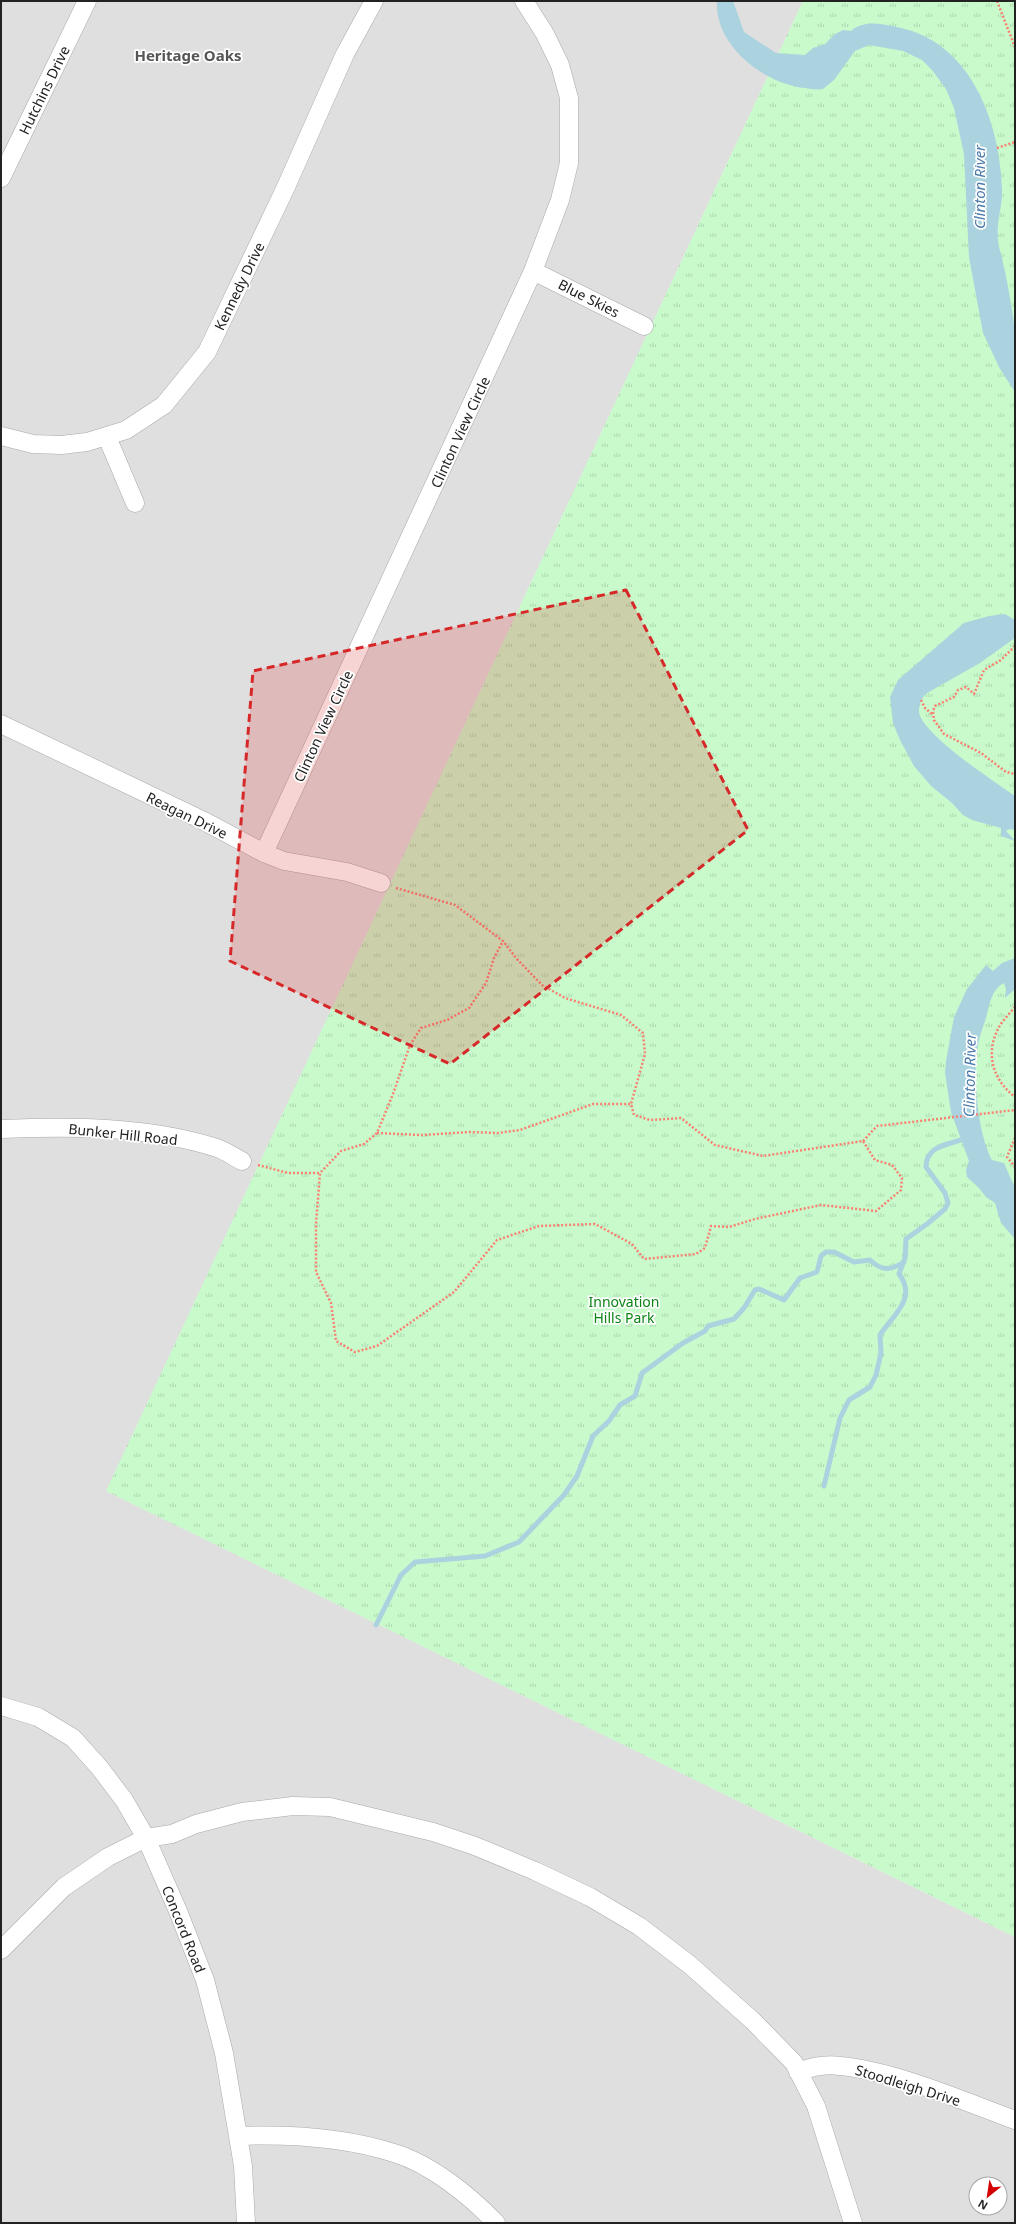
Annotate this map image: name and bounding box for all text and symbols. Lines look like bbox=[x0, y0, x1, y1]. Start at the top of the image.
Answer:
street label: Hutchins Drive bbox=[14, 42, 74, 138]
district label: Heritage Oaks bbox=[134, 45, 242, 65]
water label: Clinton River bbox=[969, 144, 989, 229]
street label: Kennedy Drive bbox=[209, 239, 269, 333]
street label: Blue Skies bbox=[555, 274, 623, 322]
street label: Clinton View Circle bbox=[426, 373, 494, 491]
street label: Clinton View Circle bbox=[289, 667, 357, 785]
street label: Reagan Drive bbox=[143, 787, 231, 843]
water label: Clinton River bbox=[958, 1032, 980, 1117]
street label: Bunker Hill Road bbox=[67, 1119, 179, 1149]
park label: Innovation Hills Park bbox=[589, 1292, 660, 1327]
street label: Concord Road bbox=[158, 1883, 210, 1975]
street label: Stoodleigh Drive bbox=[853, 2060, 963, 2110]
north arrow bbox=[968, 2176, 1008, 2216]
text: N bbox=[975, 2196, 990, 2214]

